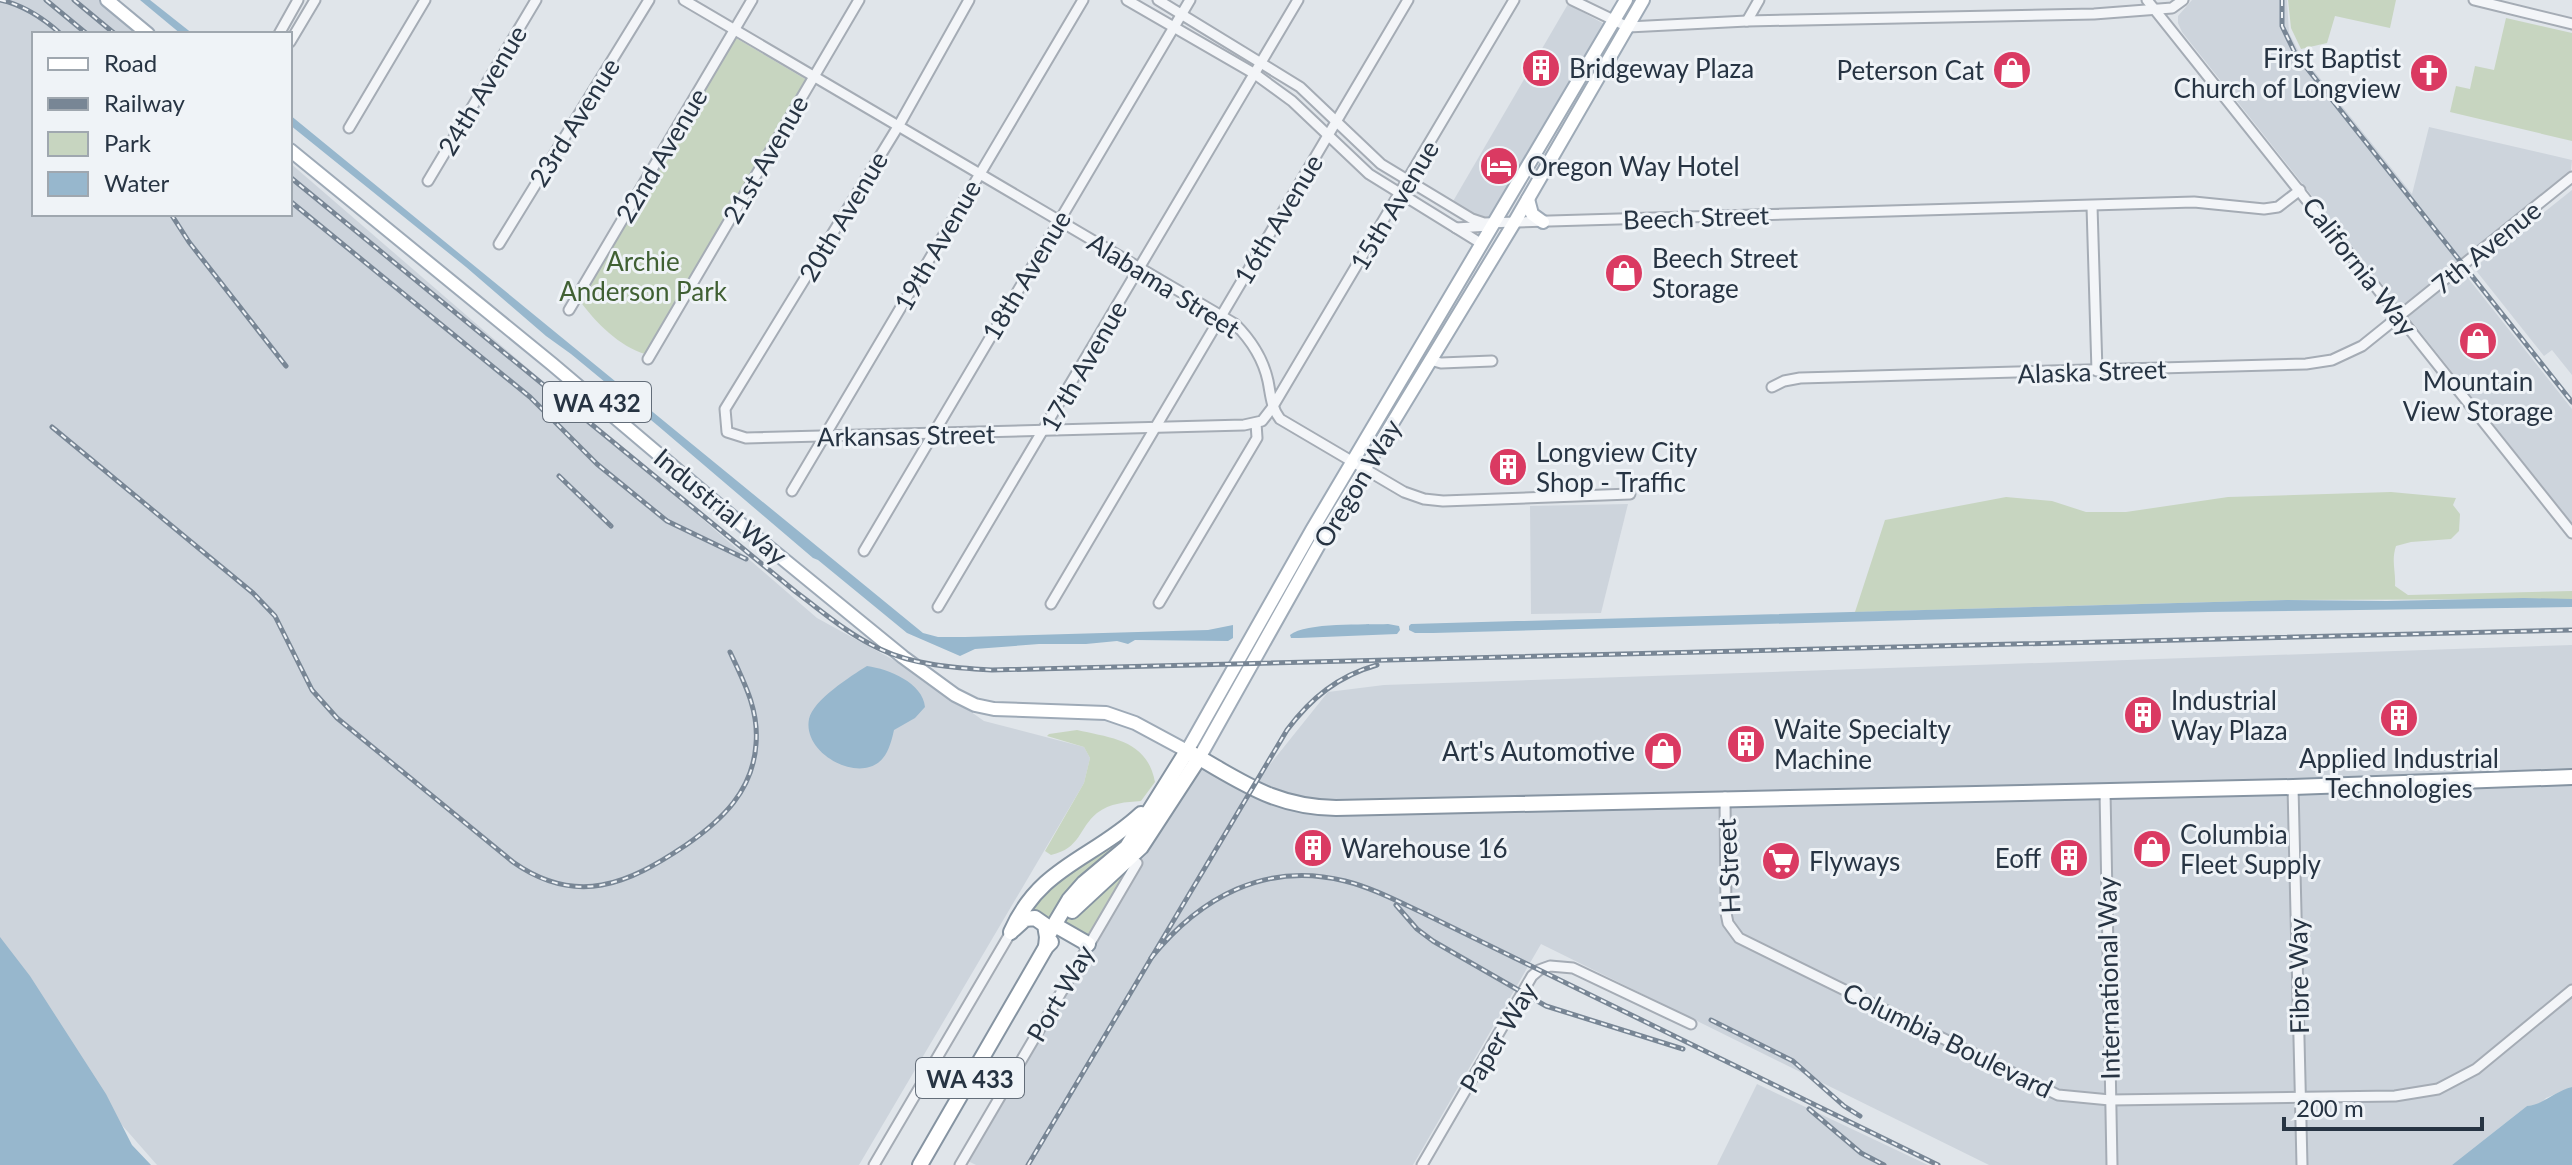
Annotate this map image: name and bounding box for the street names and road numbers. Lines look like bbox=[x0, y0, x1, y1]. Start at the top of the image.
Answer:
street label: 24th Avenue bbox=[431, 19, 533, 161]
street label: 23rd Avenue bbox=[522, 52, 626, 192]
street label: 22nd Avenue bbox=[608, 82, 714, 228]
street label: 21st Avenue bbox=[715, 89, 815, 229]
street label: 15th Avenue bbox=[1343, 134, 1445, 276]
street label: 20th Avenue bbox=[792, 145, 894, 287]
street label: 16th Avenue bbox=[1227, 148, 1329, 290]
street label: 19th Avenue bbox=[887, 174, 987, 316]
street label: California Way bbox=[2296, 190, 2424, 342]
street label: 7th Avenue bbox=[2425, 193, 2547, 301]
street label: Beech Street bbox=[1622, 198, 1770, 236]
street label: 18th Avenue bbox=[975, 204, 1077, 346]
street label: Alabama Street bbox=[1082, 225, 1247, 345]
street label: 17th Avenue bbox=[1033, 295, 1133, 437]
street label: Alaska Street bbox=[2017, 352, 2168, 390]
road number: WA 432 bbox=[543, 382, 651, 422]
street label: Oregon Way bbox=[1306, 413, 1408, 553]
street label: Arkansas Street bbox=[817, 417, 996, 453]
street label: Industrial Way bbox=[648, 441, 794, 571]
street label: H Street bbox=[1710, 817, 1746, 914]
street label: International Way bbox=[2090, 876, 2126, 1080]
street label: Fibre Way bbox=[2281, 917, 2315, 1034]
street label: Port Way bbox=[1020, 938, 1101, 1047]
street label: Paper Way bbox=[1453, 975, 1544, 1098]
street label: Columbia Boulevard bbox=[1838, 975, 2058, 1105]
road number: WA 433 bbox=[916, 1058, 1024, 1098]

